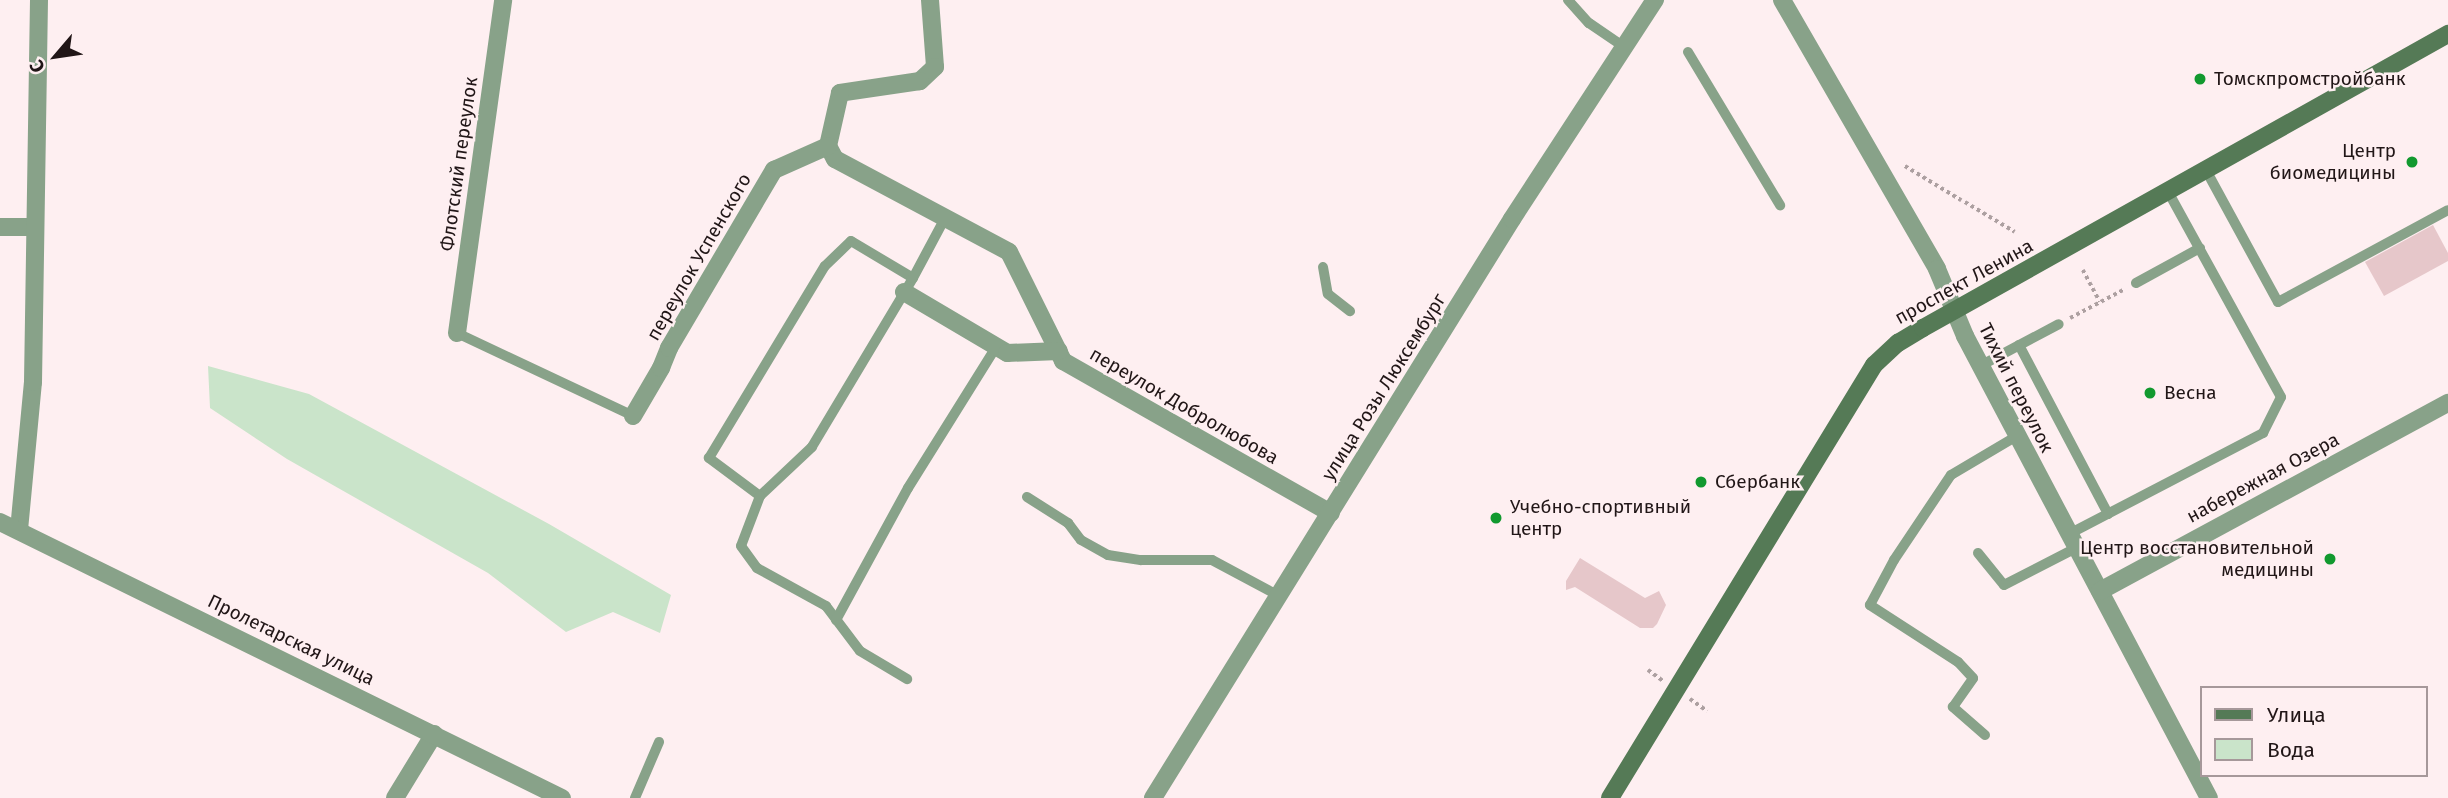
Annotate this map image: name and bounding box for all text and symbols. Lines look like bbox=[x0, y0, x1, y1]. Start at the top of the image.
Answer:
north arrow bbox=[21, 21, 91, 91]
text: С bbox=[24, 56, 50, 77]
place label: Томскпромстройбанк bbox=[2214, 68, 2406, 90]
marker: Томскпромстройбанк bbox=[2192, 71, 2208, 87]
street label: Флотский переулок bbox=[435, 75, 483, 253]
place label: Центр биомедицины bbox=[2270, 140, 2396, 184]
marker: Центр биомедицины bbox=[2402, 152, 2422, 172]
street label: переулок Успенского bbox=[642, 169, 756, 345]
street label: проспект Ленина bbox=[1891, 234, 2037, 330]
street label: улица Розы Люксембург bbox=[1317, 289, 1451, 485]
street label: Тихий переулок bbox=[1974, 320, 2058, 456]
street label: переулок Добролюбова bbox=[1086, 343, 1282, 469]
place label: Весна bbox=[2164, 382, 2217, 404]
marker: Весна bbox=[2142, 385, 2158, 401]
street label: набережная Озера bbox=[2183, 428, 2343, 528]
place label: Сбербанк bbox=[1715, 471, 1800, 493]
marker: Сбербанк bbox=[1693, 474, 1709, 490]
place label: Учебно-спортивный центр bbox=[1510, 496, 1691, 540]
marker: Учебно-спортивный центр bbox=[1488, 510, 1504, 526]
place label: Центр восстановительной медицины bbox=[2080, 537, 2314, 581]
marker: Центр восстановительной медицины bbox=[2320, 549, 2340, 569]
street label: Пролетарская улица bbox=[204, 590, 378, 690]
legend bbox=[2200, 686, 2427, 777]
text: Улица bbox=[2267, 702, 2326, 728]
text: Вода bbox=[2267, 737, 2315, 763]

